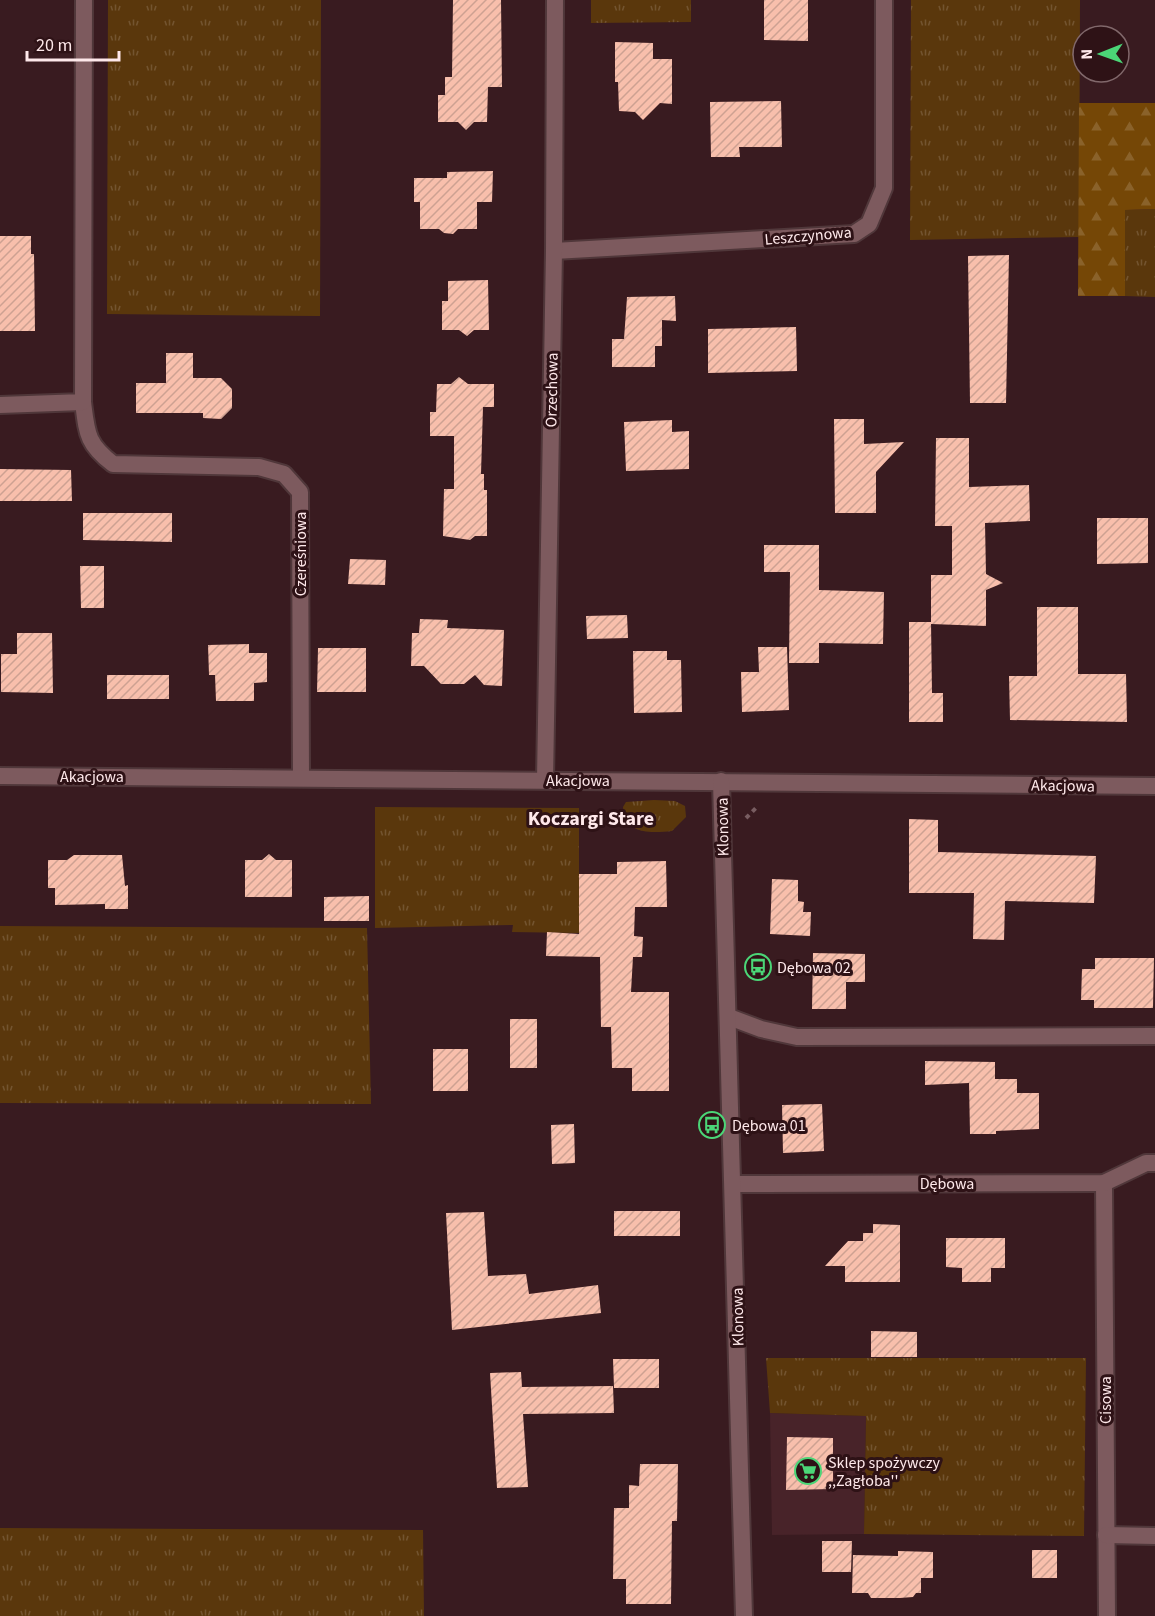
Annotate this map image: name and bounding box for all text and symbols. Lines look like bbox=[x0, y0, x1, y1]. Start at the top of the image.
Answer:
scale bar bbox=[27, 24, 118, 62]
north arrow bbox=[1071, 24, 1131, 84]
text: 20 m bbox=[36, 33, 72, 58]
text: N bbox=[1076, 49, 1098, 60]
street label: Leszczynowa bbox=[764, 221, 852, 251]
street label: Orzechowa bbox=[540, 352, 564, 428]
street label: Czereśniowa bbox=[290, 512, 312, 596]
street label: Akacjowa bbox=[60, 766, 124, 788]
street label: Akacjowa bbox=[546, 770, 610, 792]
street label: Akacjowa bbox=[1031, 774, 1095, 798]
street label: Klonowa bbox=[711, 797, 735, 857]
district label: Koczargi Stare bbox=[528, 805, 654, 833]
bus stop icon: Dębowa 02 bbox=[743, 952, 773, 982]
place label: Dębowa 02 bbox=[777, 957, 851, 979]
bus stop icon: Dębowa 01 bbox=[697, 1110, 727, 1140]
place label: Dębowa 01 bbox=[732, 1115, 806, 1137]
street label: Dębowa bbox=[920, 1173, 974, 1195]
street label: Klonowa bbox=[726, 1287, 750, 1347]
street label: Cisowa bbox=[1095, 1376, 1117, 1424]
place label: Sklep spożywczy ,,Zagłoba'' bbox=[828, 1452, 940, 1492]
supermarket icon: Sklep spożywczy ,,Zagłoba'' bbox=[793, 1456, 823, 1486]

